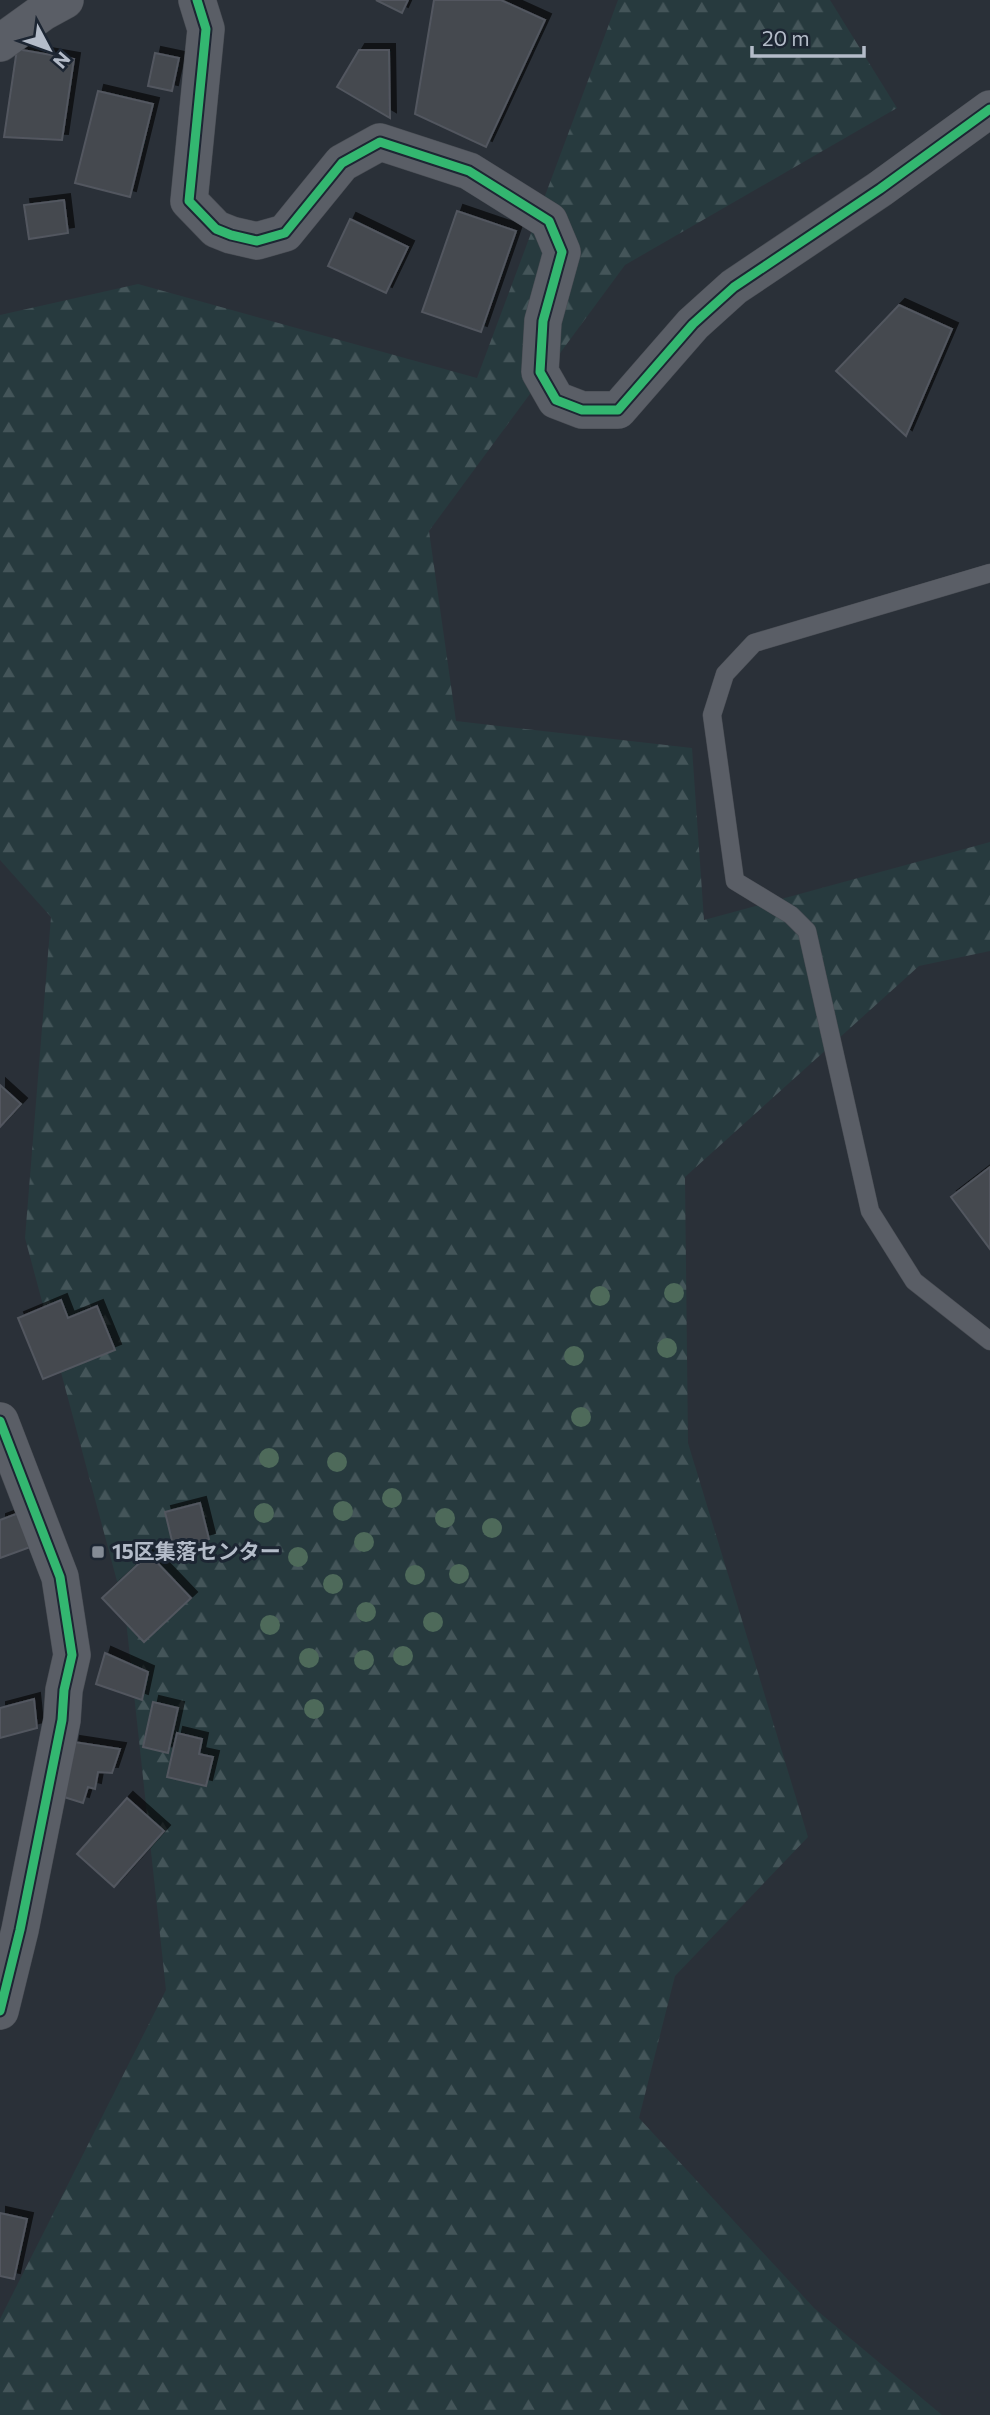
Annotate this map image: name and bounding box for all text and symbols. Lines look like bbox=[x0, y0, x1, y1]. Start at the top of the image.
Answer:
north arrow bbox=[14, 14, 84, 84]
scale bar bbox=[752, 14, 864, 58]
text: 20 m bbox=[762, 25, 810, 50]
text: N bbox=[49, 48, 76, 73]
place label: 15区集落センター bbox=[112, 1538, 281, 1563]
marker: 15区集落センター bbox=[90, 1544, 106, 1560]

